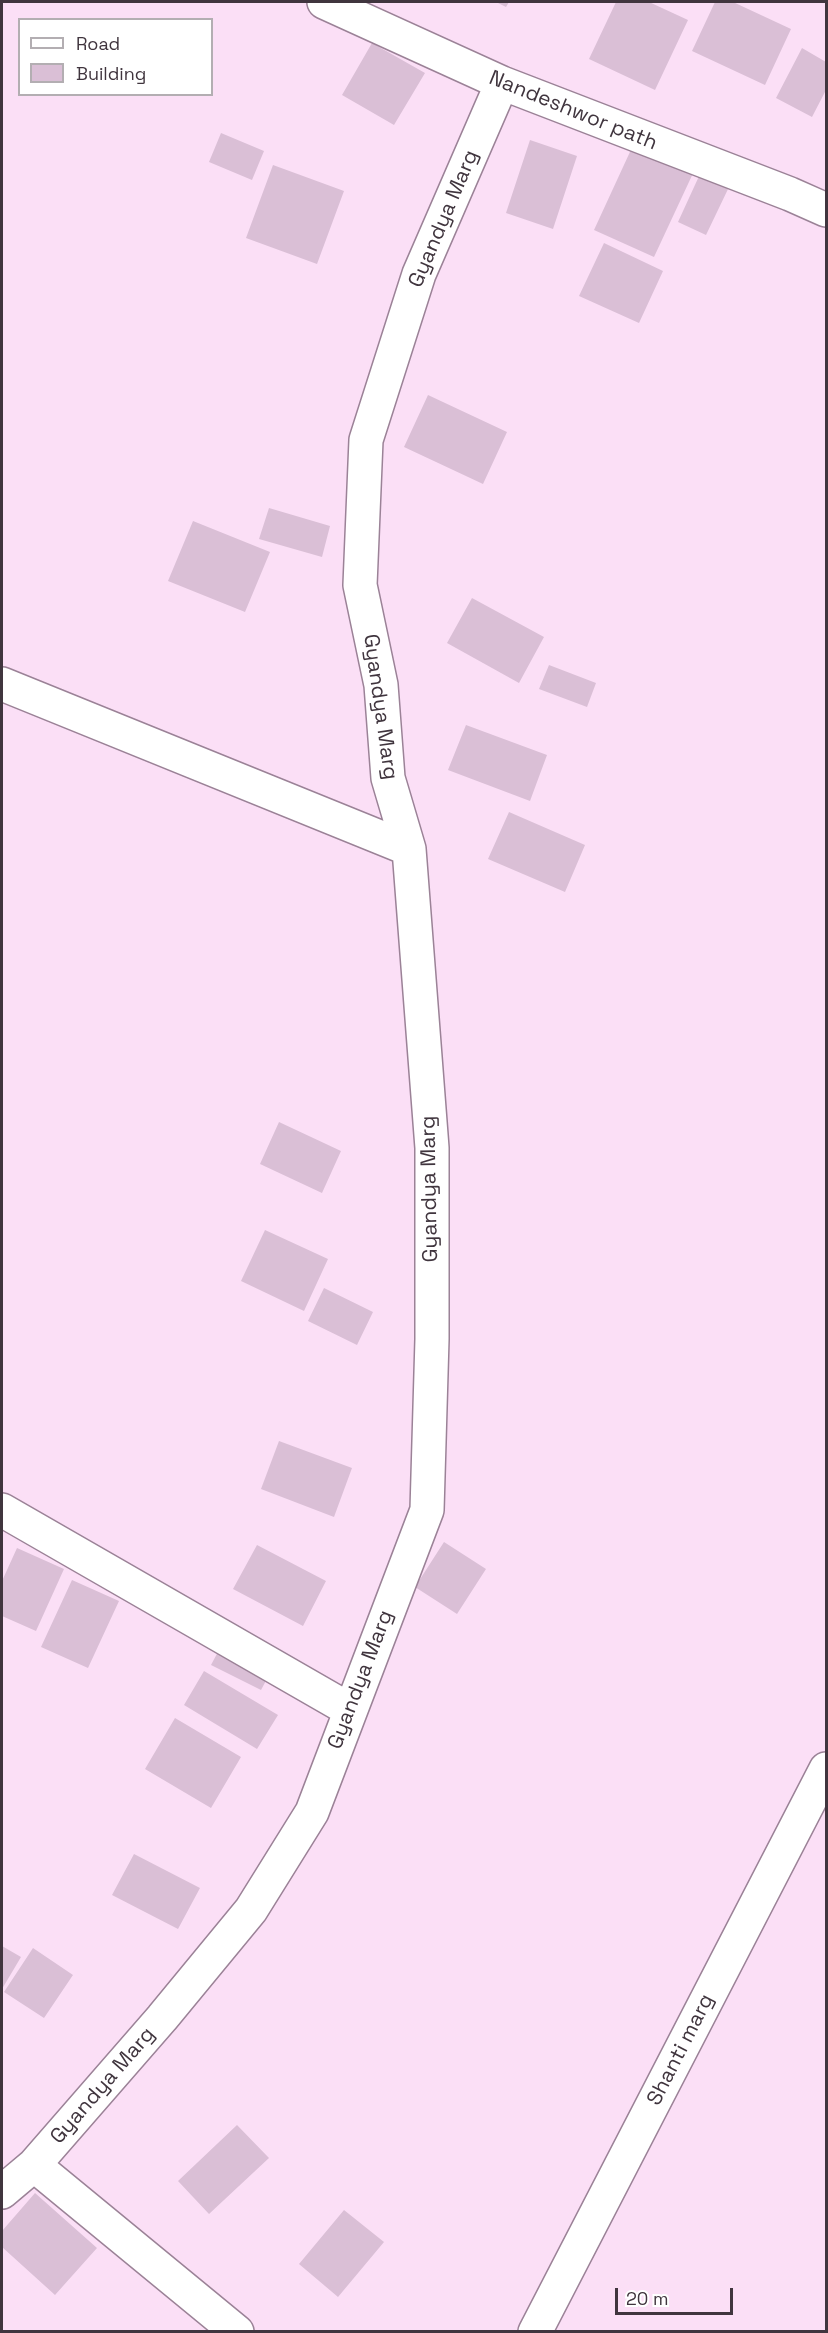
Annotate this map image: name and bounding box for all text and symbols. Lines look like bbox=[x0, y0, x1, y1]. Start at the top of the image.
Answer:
legend bbox=[18, 18, 213, 96]
text: Road bbox=[76, 32, 120, 55]
text: Building bbox=[76, 62, 146, 85]
street label: Nandeshwor path bbox=[485, 66, 661, 156]
street label: Gyandya Marg bbox=[404, 147, 484, 291]
street label: Gyandya Marg bbox=[357, 633, 403, 781]
street label: Gyandya Marg bbox=[416, 1115, 444, 1263]
street label: Gyandya Marg bbox=[323, 1607, 399, 1753]
street label: Shanti marg bbox=[642, 1990, 720, 2110]
street label: Gyandya Marg bbox=[45, 2022, 161, 2150]
scale bar bbox=[618, 2276, 736, 2314]
text: 20 m bbox=[626, 2287, 669, 2310]

